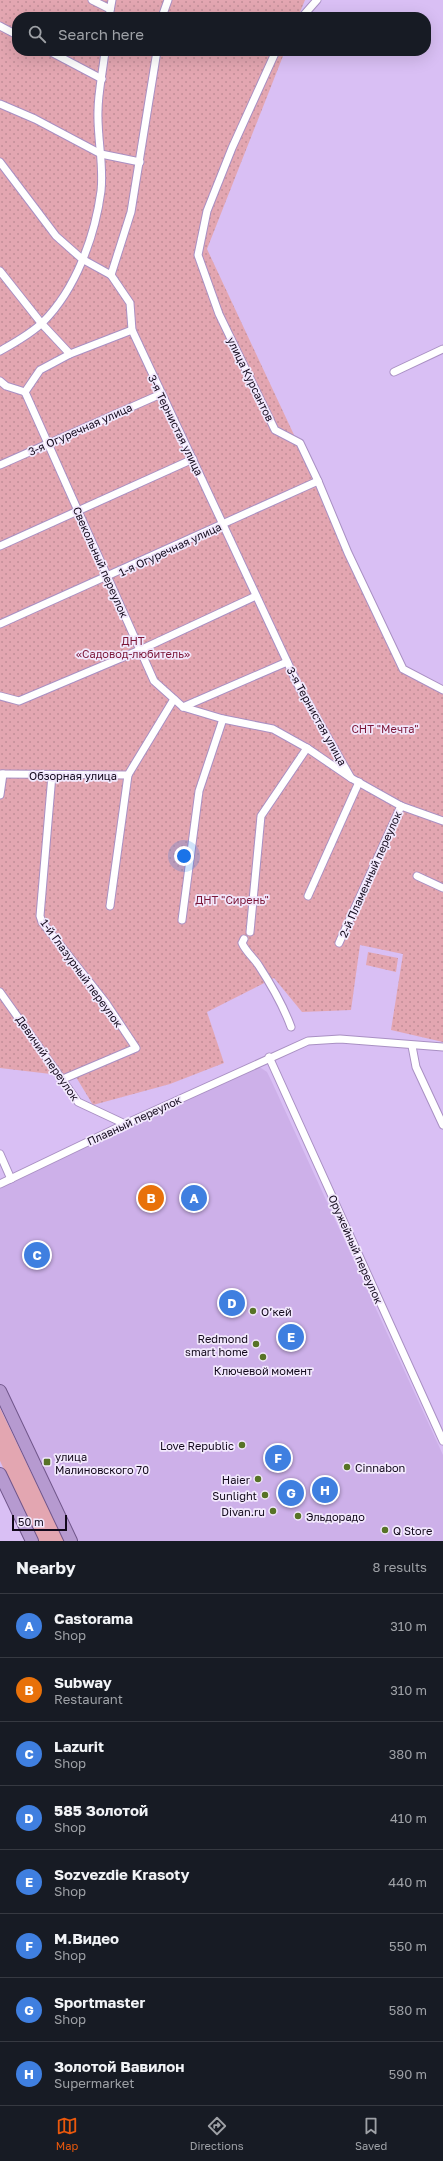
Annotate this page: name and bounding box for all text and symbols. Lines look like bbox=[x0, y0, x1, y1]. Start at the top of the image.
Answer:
search box bbox=[12, 12, 431, 56]
icon: search bbox=[26, 23, 48, 45]
text: Search here bbox=[58, 25, 144, 43]
street label: улица Курсантов bbox=[225, 335, 277, 423]
street label: 3-я Тернистая улица bbox=[146, 372, 206, 478]
street label: 3-я Огуречная улица bbox=[26, 400, 134, 458]
street label: Свекольный переулок bbox=[71, 504, 132, 620]
street label: 1-я Огуречная улица bbox=[117, 520, 223, 578]
park label: ДНТ «Садовод-любитель» bbox=[76, 634, 190, 660]
street label: 3-я Тернистая улица bbox=[284, 664, 350, 768]
park label: СНТ "Мечта" bbox=[351, 722, 419, 735]
street label: Обзорная улица bbox=[29, 769, 117, 782]
street label: 2-й Пламенный переулок bbox=[336, 808, 404, 939]
your location bbox=[174, 846, 194, 866]
park label: ДНТ "Сирень" bbox=[195, 893, 269, 906]
street label: 1-й Глазурный переулок bbox=[38, 916, 126, 1030]
street label: Девичий переулок bbox=[14, 1013, 83, 1104]
street label: Плавный переулок bbox=[85, 1092, 184, 1148]
pin: B bbox=[138, 1183, 164, 1213]
pin: A bbox=[181, 1183, 207, 1213]
street label: Оружейный переулок bbox=[326, 1192, 386, 1306]
pin: C bbox=[24, 1240, 50, 1270]
pin: D bbox=[219, 1288, 245, 1318]
place label: О’кей bbox=[261, 1305, 292, 1318]
marker: О’кей bbox=[248, 1306, 258, 1316]
pin: E bbox=[278, 1322, 304, 1352]
place label: Redmond smart home bbox=[185, 1332, 248, 1358]
marker: Redmond smart home bbox=[251, 1339, 261, 1349]
marker: Ключевой момент bbox=[258, 1352, 268, 1362]
place label: Ключевой момент bbox=[214, 1364, 313, 1377]
place label: Love Republic bbox=[160, 1439, 234, 1452]
marker: Love Republic bbox=[237, 1440, 247, 1450]
pin: F bbox=[265, 1443, 291, 1473]
place label: улица Малиновского 70 bbox=[55, 1450, 149, 1476]
marker: улица Малиновского 70 bbox=[42, 1457, 52, 1467]
place label: Cinnabon bbox=[355, 1461, 405, 1474]
marker: Cinnabon bbox=[342, 1462, 352, 1472]
place label: Haier bbox=[222, 1473, 251, 1486]
marker: Haier bbox=[253, 1474, 263, 1484]
pin: H bbox=[312, 1475, 338, 1505]
pin: G bbox=[278, 1478, 304, 1508]
place label: Sunlight bbox=[212, 1489, 257, 1502]
marker: Sunlight bbox=[260, 1490, 270, 1500]
place label: Divan.ru bbox=[221, 1505, 265, 1518]
marker: Divan.ru bbox=[268, 1506, 278, 1516]
place label: Эльдорадо bbox=[306, 1510, 365, 1523]
marker: Эльдорадо bbox=[293, 1511, 303, 1521]
scale bar bbox=[12, 1513, 67, 1532]
text: 50 m bbox=[18, 1515, 44, 1528]
place label: Q Store bbox=[393, 1524, 432, 1537]
marker: Q Store bbox=[380, 1525, 390, 1535]
text: Nearby bbox=[16, 1557, 76, 1578]
text: 8 results bbox=[373, 1559, 427, 1575]
text: Castorama bbox=[54, 1609, 133, 1627]
text: A bbox=[24, 1618, 34, 1634]
text: 310 m bbox=[390, 1618, 427, 1634]
text: Shop bbox=[54, 1627, 86, 1643]
text: Subway bbox=[54, 1673, 112, 1691]
text: B bbox=[24, 1682, 34, 1698]
text: 310 m bbox=[390, 1682, 427, 1698]
text: Restaurant bbox=[54, 1691, 123, 1707]
text: Lazurit bbox=[54, 1737, 104, 1755]
text: C bbox=[24, 1746, 34, 1762]
text: 380 m bbox=[389, 1746, 427, 1762]
text: Shop bbox=[54, 1755, 86, 1771]
text: 585 Золотой bbox=[54, 1801, 148, 1819]
text: D bbox=[24, 1810, 34, 1826]
text: 410 m bbox=[390, 1810, 427, 1826]
text: Shop bbox=[54, 1819, 86, 1835]
text: Sozvezdie Krasoty bbox=[54, 1865, 189, 1883]
text: E bbox=[25, 1874, 33, 1890]
text: 440 m bbox=[388, 1874, 427, 1890]
text: Shop bbox=[54, 1883, 86, 1899]
text: М.Видео bbox=[54, 1929, 119, 1947]
text: F bbox=[25, 1938, 33, 1954]
text: 550 m bbox=[389, 1938, 427, 1954]
text: Shop bbox=[54, 1947, 86, 1963]
text: Sportmaster bbox=[54, 1993, 145, 2011]
text: G bbox=[24, 2002, 34, 2018]
text: 580 m bbox=[389, 2002, 427, 2018]
text: Shop bbox=[54, 2011, 86, 2027]
text: Золотой Вавилон bbox=[54, 2057, 184, 2075]
text: H bbox=[24, 2066, 34, 2082]
text: 590 m bbox=[389, 2066, 427, 2082]
text: Supermarket bbox=[54, 2075, 135, 2091]
tab: Map bbox=[56, 2115, 78, 2152]
tab: Directions bbox=[190, 2115, 244, 2152]
tab: Saved bbox=[355, 2115, 387, 2152]

